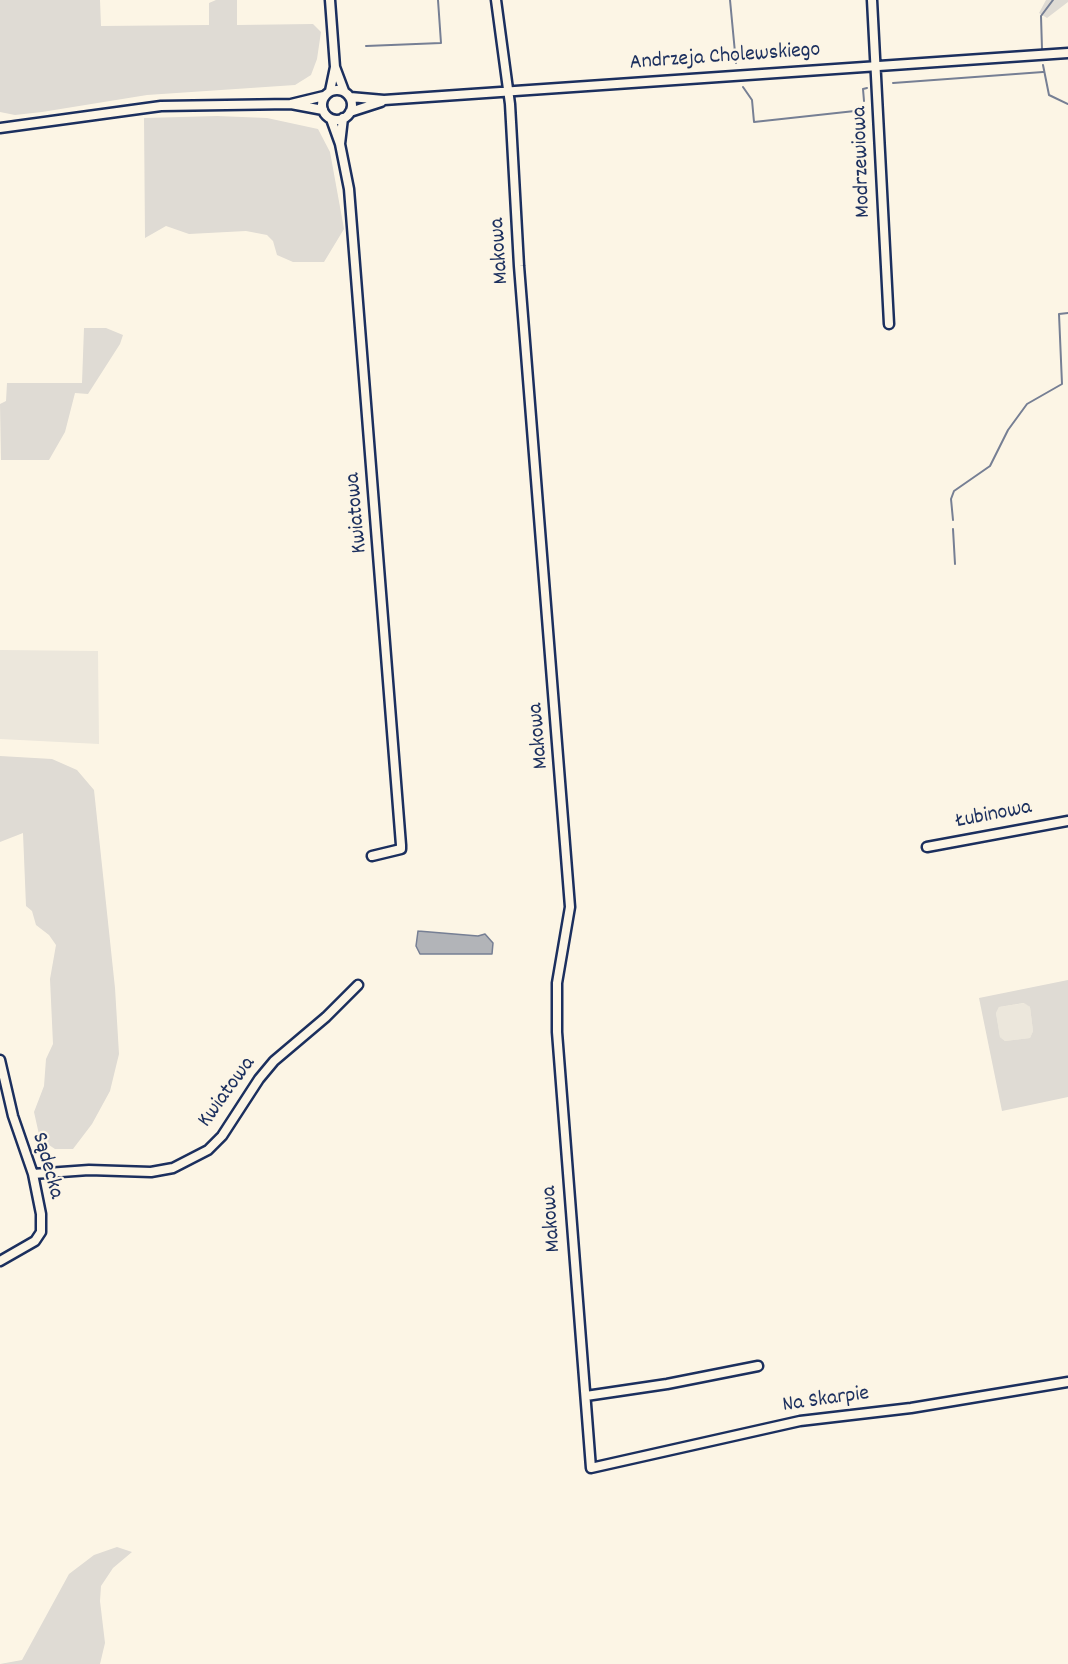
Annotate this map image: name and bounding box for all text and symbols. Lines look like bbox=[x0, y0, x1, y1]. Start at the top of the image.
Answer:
street label: Andrzeja Cholewskiego bbox=[629, 38, 821, 78]
street label: Modrzewiowa bbox=[848, 106, 878, 218]
street label: Makowa bbox=[486, 217, 516, 285]
street label: Kwiatowa bbox=[341, 471, 375, 555]
street label: Makowa bbox=[524, 702, 556, 770]
street label: Łubinowa bbox=[954, 796, 1034, 836]
street label: Kwiatowa bbox=[193, 1052, 263, 1134]
street label: Sądecka bbox=[24, 1130, 68, 1202]
street label: Makowa bbox=[538, 1185, 568, 1253]
street label: Na Skarpie bbox=[781, 1382, 871, 1420]

